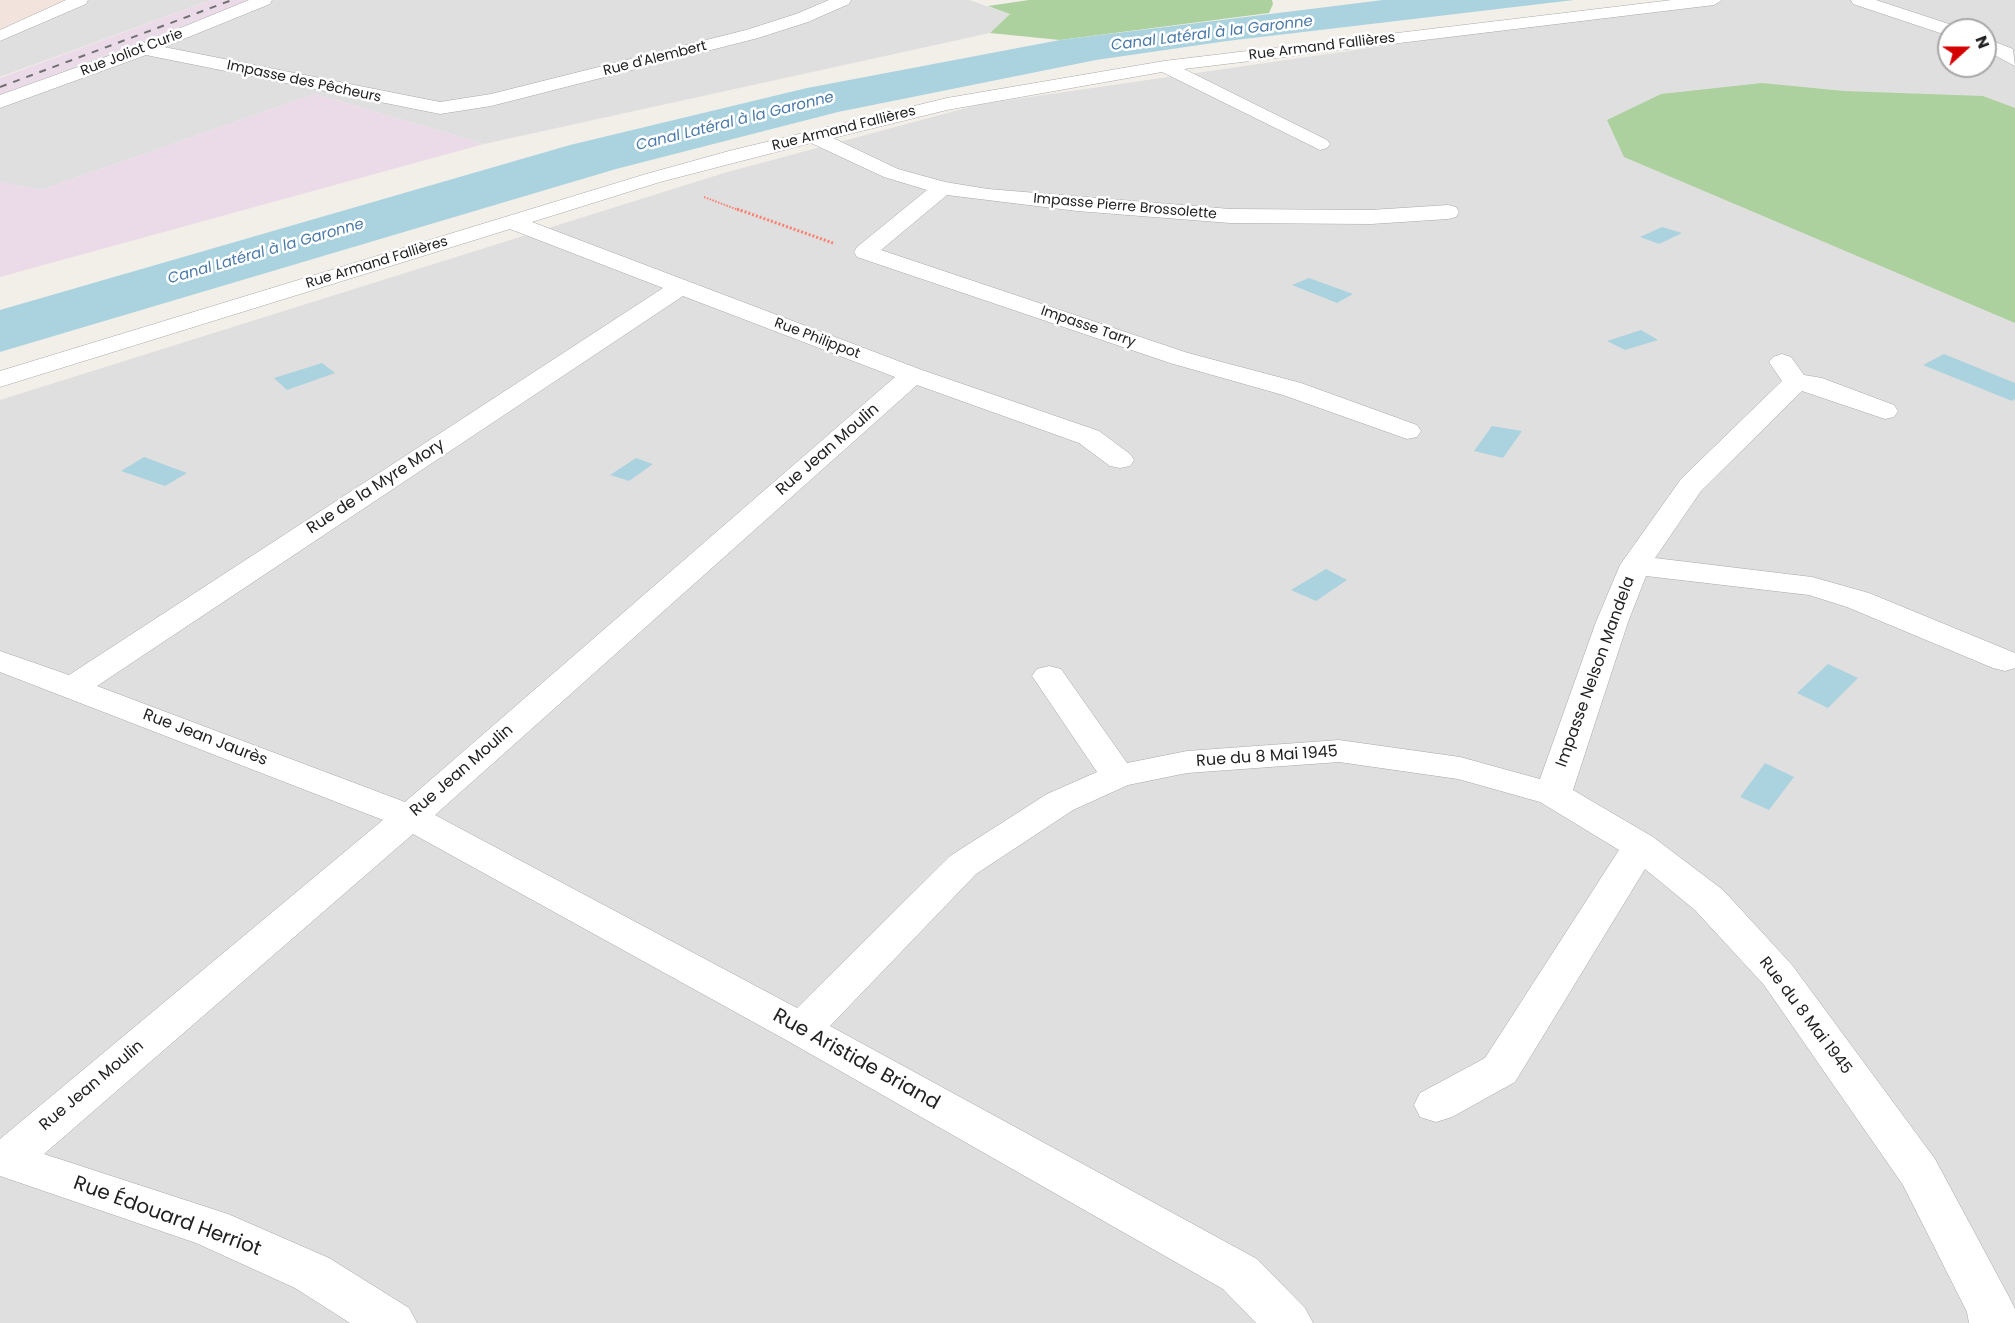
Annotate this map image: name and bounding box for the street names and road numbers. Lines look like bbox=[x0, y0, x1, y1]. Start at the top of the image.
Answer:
street label: Rue Joliot Curie bbox=[79, 26, 185, 80]
street label: Rue Armand Fallières bbox=[1248, 30, 1396, 64]
street label: Rue d'Alembert bbox=[602, 38, 708, 80]
street label: Impasse des Pêcheurs bbox=[225, 57, 383, 107]
street label: Rue Armand Fallières bbox=[770, 103, 918, 155]
street label: Impasse Pierre Brossolette bbox=[1032, 191, 1218, 223]
street label: Rue Armand Fallières bbox=[304, 233, 450, 293]
street label: Impasse Tarry bbox=[1038, 303, 1138, 351]
street label: Rue Philippot bbox=[772, 315, 862, 363]
street label: Rue Jean Moulin bbox=[773, 400, 883, 500]
street label: Rue de la Myre Mory bbox=[304, 435, 448, 539]
street label: Impasse Nelson Mandela bbox=[1553, 574, 1639, 770]
street label: Rue Jean Jaurès bbox=[140, 705, 270, 771]
street label: Rue Jean Moulin bbox=[407, 721, 517, 821]
street label: Rue du 8 Mai 1945 bbox=[1196, 742, 1338, 772]
street label: Rue du 8 Mai 1945 bbox=[1755, 954, 1855, 1078]
street label: Rue Aristide Briand bbox=[768, 1004, 944, 1116]
street label: Rue Jean Moulin bbox=[36, 1037, 148, 1135]
street label: Rue Édouard Herriot bbox=[70, 1172, 264, 1262]

